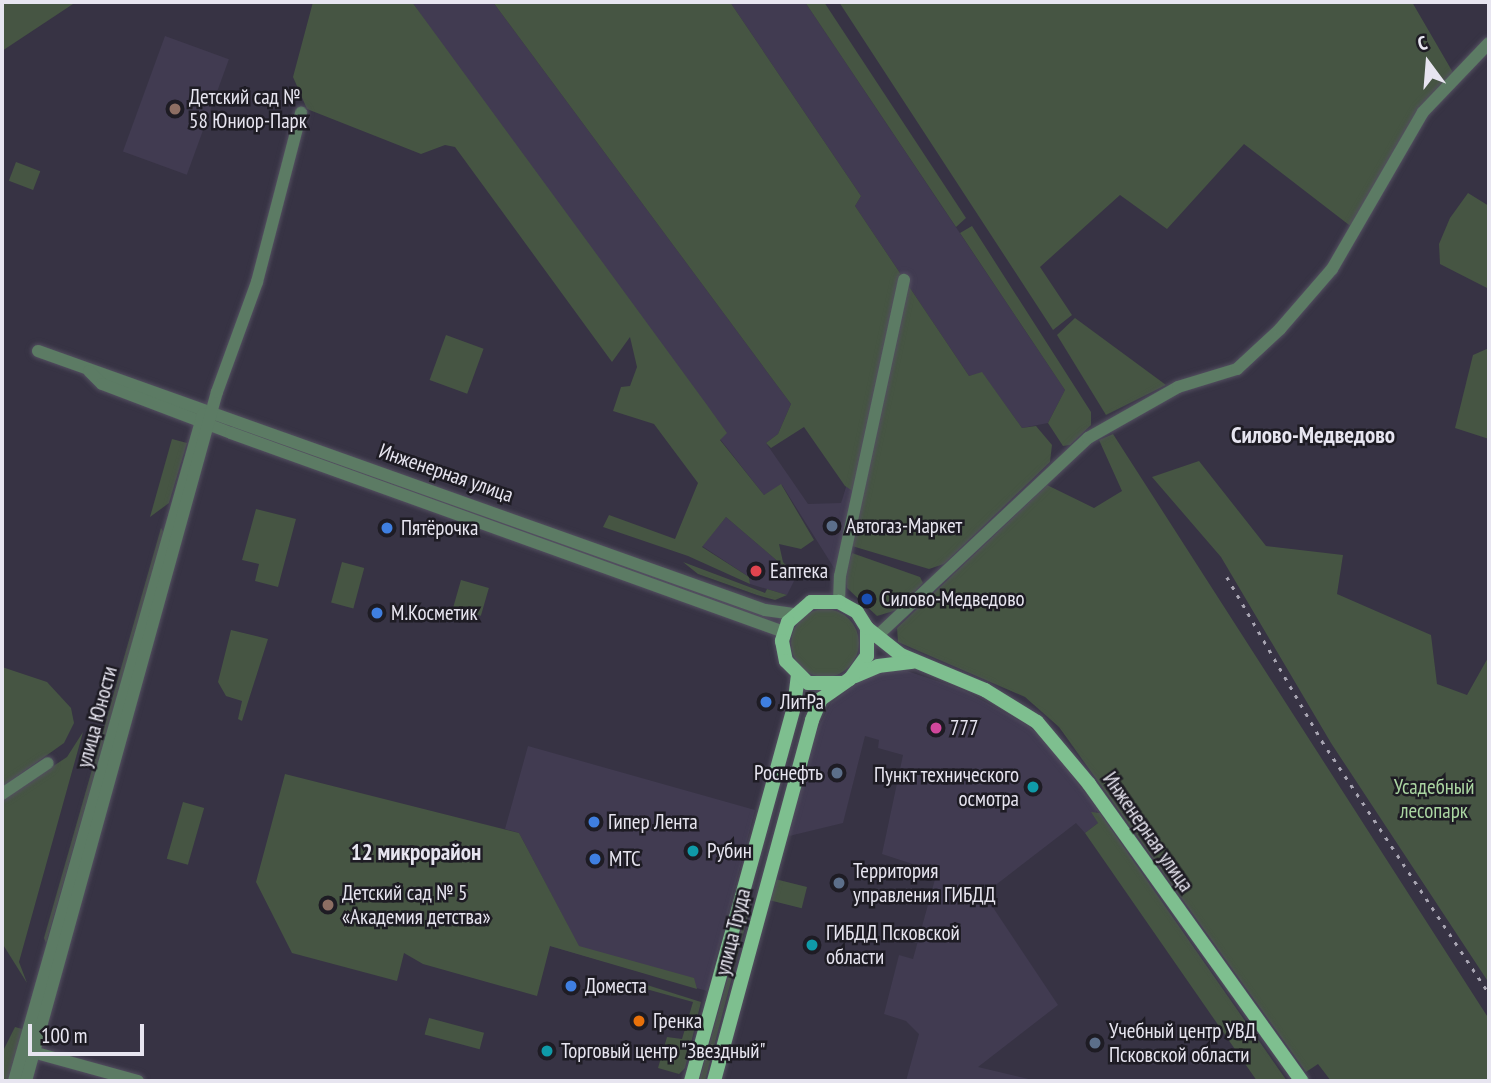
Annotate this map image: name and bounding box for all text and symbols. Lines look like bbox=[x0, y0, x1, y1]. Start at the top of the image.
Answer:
north arrow bbox=[1393, 28, 1463, 98]
text: С bbox=[1415, 30, 1430, 56]
place label: Детский сад № 58 Юниор-Парк bbox=[189, 84, 307, 134]
marker: Детский сад № 58 Юниор-Парк bbox=[167, 101, 183, 117]
district label: Силово-Медведово bbox=[1231, 421, 1395, 449]
street label: Инженерная улица bbox=[376, 438, 516, 508]
place label: Автогаз-Маркет bbox=[846, 513, 962, 539]
place label: Пятёрочка bbox=[401, 515, 478, 541]
marker: Автогаз-Маркет bbox=[824, 518, 840, 534]
marker: Пятёрочка bbox=[379, 520, 395, 536]
place label: Еаптека bbox=[770, 558, 828, 584]
marker: Еаптека bbox=[748, 563, 764, 579]
place label: Силово-Медведово bbox=[881, 586, 1025, 612]
marker: Силово-Медведово bbox=[859, 591, 875, 607]
place label: М.Косметик bbox=[391, 600, 478, 626]
marker: М.Косметик bbox=[369, 605, 385, 621]
street label: улица Юности bbox=[71, 664, 123, 770]
place label: ЛитРа bbox=[780, 689, 824, 715]
marker: ЛитРа bbox=[758, 694, 774, 710]
place label: 777 bbox=[950, 715, 978, 741]
marker: 777 bbox=[928, 720, 944, 736]
place label: Роснефть bbox=[754, 760, 823, 786]
place label: Пункт технического осмотра bbox=[873, 762, 1019, 812]
marker: Роснефть bbox=[829, 765, 845, 781]
street label: Инженерная улица bbox=[1097, 767, 1199, 897]
park label: Усадебный лесопарк bbox=[1394, 774, 1474, 824]
marker: Пункт технического осмотра bbox=[1025, 779, 1041, 795]
place label: Гипер Лента bbox=[608, 809, 698, 835]
marker: Гипер Лента bbox=[586, 814, 602, 830]
district label: 12 микрорайон bbox=[351, 838, 481, 866]
place label: Рубин bbox=[707, 838, 752, 864]
marker: Рубин bbox=[685, 843, 701, 859]
place label: МТС bbox=[609, 846, 641, 872]
marker: МТС bbox=[587, 851, 603, 867]
place label: Территория управления ГИБДД bbox=[853, 858, 996, 908]
marker: Территория управления ГИБДД bbox=[831, 875, 847, 891]
place label: Детский сад № 5 «Академия детства» bbox=[342, 880, 491, 930]
street label: улица Труда bbox=[710, 886, 756, 978]
marker: Детский сад № 5 «Академия детства» bbox=[320, 897, 336, 913]
place label: ГИБДД Псковской области bbox=[826, 920, 960, 970]
marker: ГИБДД Псковской области bbox=[804, 937, 820, 953]
place label: Доместа bbox=[585, 973, 647, 999]
marker: Доместа bbox=[563, 978, 579, 994]
place label: Гренка bbox=[653, 1008, 702, 1034]
scale bar bbox=[32, 1010, 147, 1054]
marker: Гренка bbox=[631, 1013, 647, 1029]
place label: Учебный центр УВД Псковской области bbox=[1109, 1018, 1257, 1068]
text: 100 m bbox=[41, 1022, 87, 1049]
marker: Учебный центр УВД Псковской области bbox=[1087, 1035, 1103, 1051]
place label: Торговый центр "Звездный" bbox=[561, 1038, 767, 1064]
marker: Торговый центр "Звездный" bbox=[539, 1043, 555, 1059]

